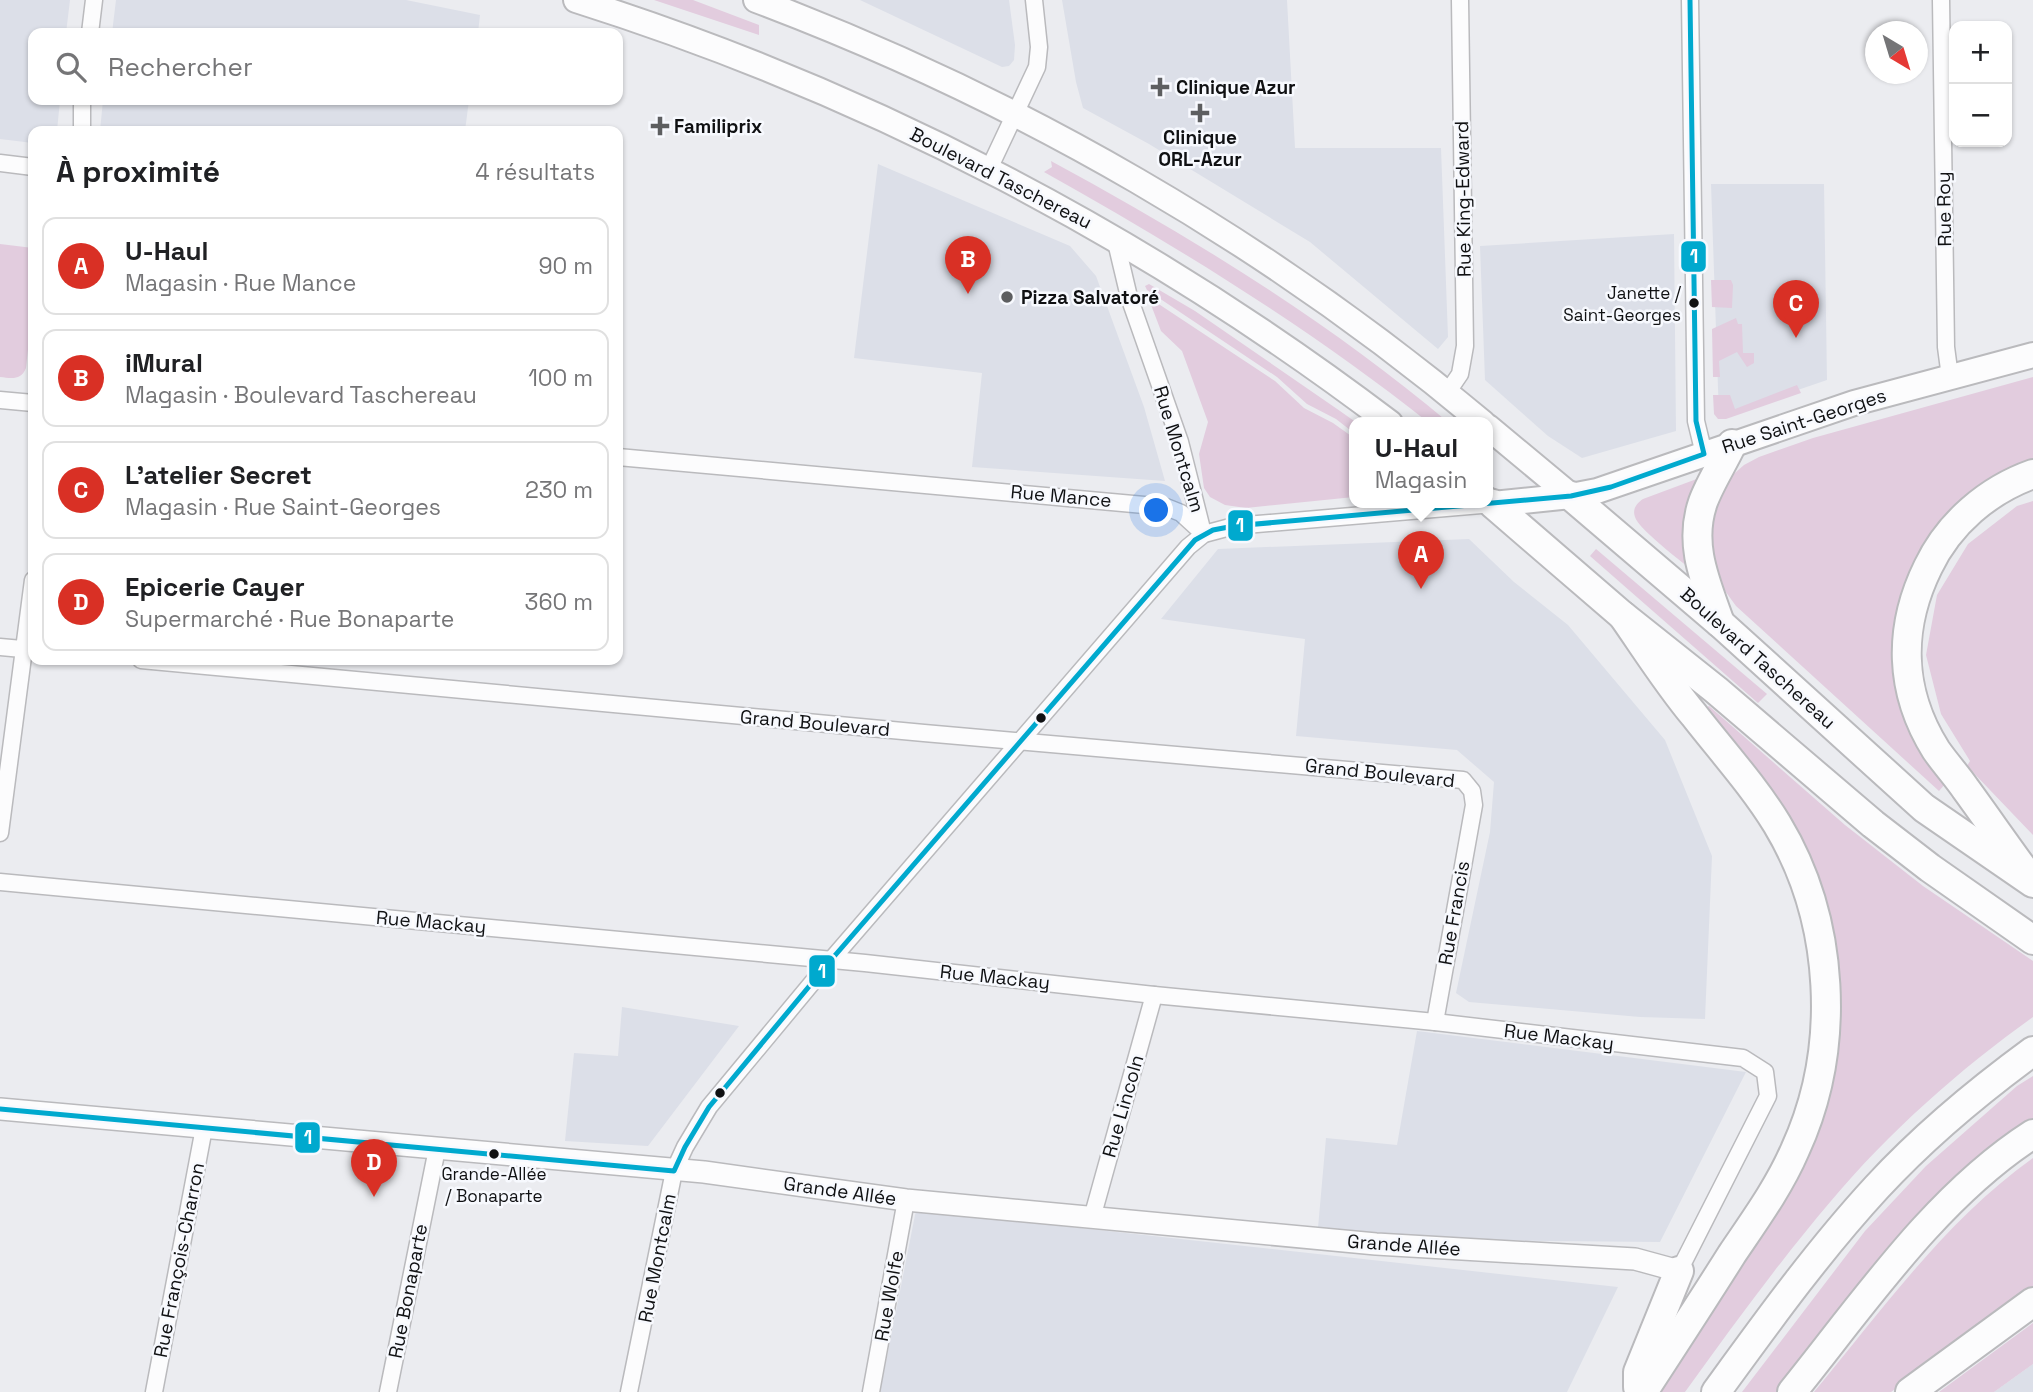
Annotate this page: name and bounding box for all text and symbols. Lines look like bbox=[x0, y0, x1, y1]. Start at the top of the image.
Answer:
north arrow bbox=[1865, 21, 1928, 84]
map controls bbox=[1949, 21, 2012, 147]
button: + bbox=[1949, 21, 2012, 84]
search box bbox=[28, 28, 623, 105]
icon: search bbox=[52, 48, 90, 86]
text: Rechercher bbox=[108, 50, 253, 84]
place label: Clinique Azur bbox=[1176, 75, 1296, 100]
marker: Clinique Azur bbox=[1150, 77, 1170, 97]
button: − bbox=[1949, 84, 2012, 147]
marker: Clinique ORL-Azur bbox=[1190, 103, 1210, 123]
place label: Familiprix bbox=[674, 114, 762, 139]
marker: Familiprix bbox=[652, 118, 668, 134]
street label: Boulevard Taschereau bbox=[906, 121, 1096, 235]
street label: Rue King-Edward bbox=[1449, 121, 1477, 277]
place label: Clinique ORL-Azur bbox=[1158, 125, 1242, 172]
text: À proximité bbox=[56, 152, 220, 191]
text: 4 résultats bbox=[475, 157, 595, 187]
street label: Rue Roy bbox=[1931, 171, 1957, 247]
text: U-Haul bbox=[125, 234, 208, 268]
pin: B bbox=[945, 236, 991, 294]
line badge: 1 bbox=[1680, 240, 1707, 273]
text: 1 bbox=[1690, 244, 1698, 269]
text: A bbox=[74, 251, 88, 281]
text: 90 m bbox=[538, 251, 593, 281]
text: Magasin · Rue Mance bbox=[125, 268, 356, 298]
pin: C bbox=[1773, 280, 1819, 338]
place label: Janette / Saint-Georges bbox=[1563, 282, 1682, 326]
place label: Pizza Salvatoré bbox=[1021, 285, 1159, 310]
marker: Pizza Salvatoré bbox=[999, 289, 1015, 305]
marker: Janette / Saint-Georges bbox=[1687, 296, 1701, 310]
text: iMural bbox=[125, 346, 203, 380]
text: B bbox=[73, 363, 89, 393]
text: 100 m bbox=[528, 363, 593, 393]
text: Magasin · Boulevard Taschereau bbox=[125, 380, 477, 410]
street label: Rue Montcalm bbox=[1148, 383, 1210, 515]
street label: Rue Saint-Georges bbox=[1719, 383, 1889, 459]
popup bbox=[1349, 417, 1493, 508]
text: U-Haul bbox=[1375, 431, 1458, 465]
text: L'atelier Secret bbox=[125, 458, 312, 492]
text: Magasin bbox=[1375, 465, 1467, 495]
text: C bbox=[74, 475, 88, 505]
text: 230 m bbox=[525, 475, 593, 505]
street label: Rue Mance bbox=[1009, 479, 1113, 513]
text: Magasin · Rue Saint-Georges bbox=[125, 492, 441, 522]
your location bbox=[1139, 493, 1173, 527]
line badge: 1 bbox=[1227, 509, 1254, 542]
text: 1 bbox=[1236, 513, 1244, 538]
pin: A bbox=[1398, 531, 1444, 589]
text: Epicerie Cayer bbox=[125, 570, 305, 604]
street label: Boulevard Taschereau bbox=[1675, 582, 1841, 734]
text: D bbox=[73, 587, 89, 617]
text: 360 m bbox=[525, 587, 593, 617]
text: Supermarché · Rue Bonaparte bbox=[125, 604, 454, 634]
street label: Grand Boulevard bbox=[739, 704, 891, 742]
unlabelled marker bbox=[1034, 711, 1048, 725]
street label: Grand Boulevard bbox=[1304, 753, 1456, 793]
street label: Rue Francis bbox=[1433, 859, 1475, 967]
street label: Rue Mackay bbox=[375, 905, 487, 939]
line badge: 1 bbox=[808, 954, 836, 988]
text: 1 bbox=[818, 959, 826, 984]
street label: Rue Mackay bbox=[939, 959, 1051, 995]
street label: Rue Mackay bbox=[1503, 1018, 1615, 1056]
street label: Rue Lincoln bbox=[1096, 1052, 1150, 1160]
unlabelled marker bbox=[713, 1086, 727, 1100]
line badge: 1 bbox=[294, 1121, 321, 1154]
text: 1 bbox=[304, 1125, 312, 1150]
pin: D bbox=[351, 1139, 397, 1197]
marker: Grande-Allée / Bonaparte bbox=[487, 1147, 501, 1161]
street label: Rue François-Charron bbox=[148, 1160, 210, 1360]
place label: Grande-Allée / Bonaparte bbox=[441, 1163, 547, 1207]
street label: Grande Allée bbox=[782, 1171, 898, 1211]
street label: Rue Montcalm bbox=[632, 1191, 682, 1325]
street label: Rue Bonaparte bbox=[383, 1222, 433, 1360]
street label: Grande Allée bbox=[1346, 1229, 1462, 1261]
street label: Rue Wolfe bbox=[869, 1249, 909, 1343]

